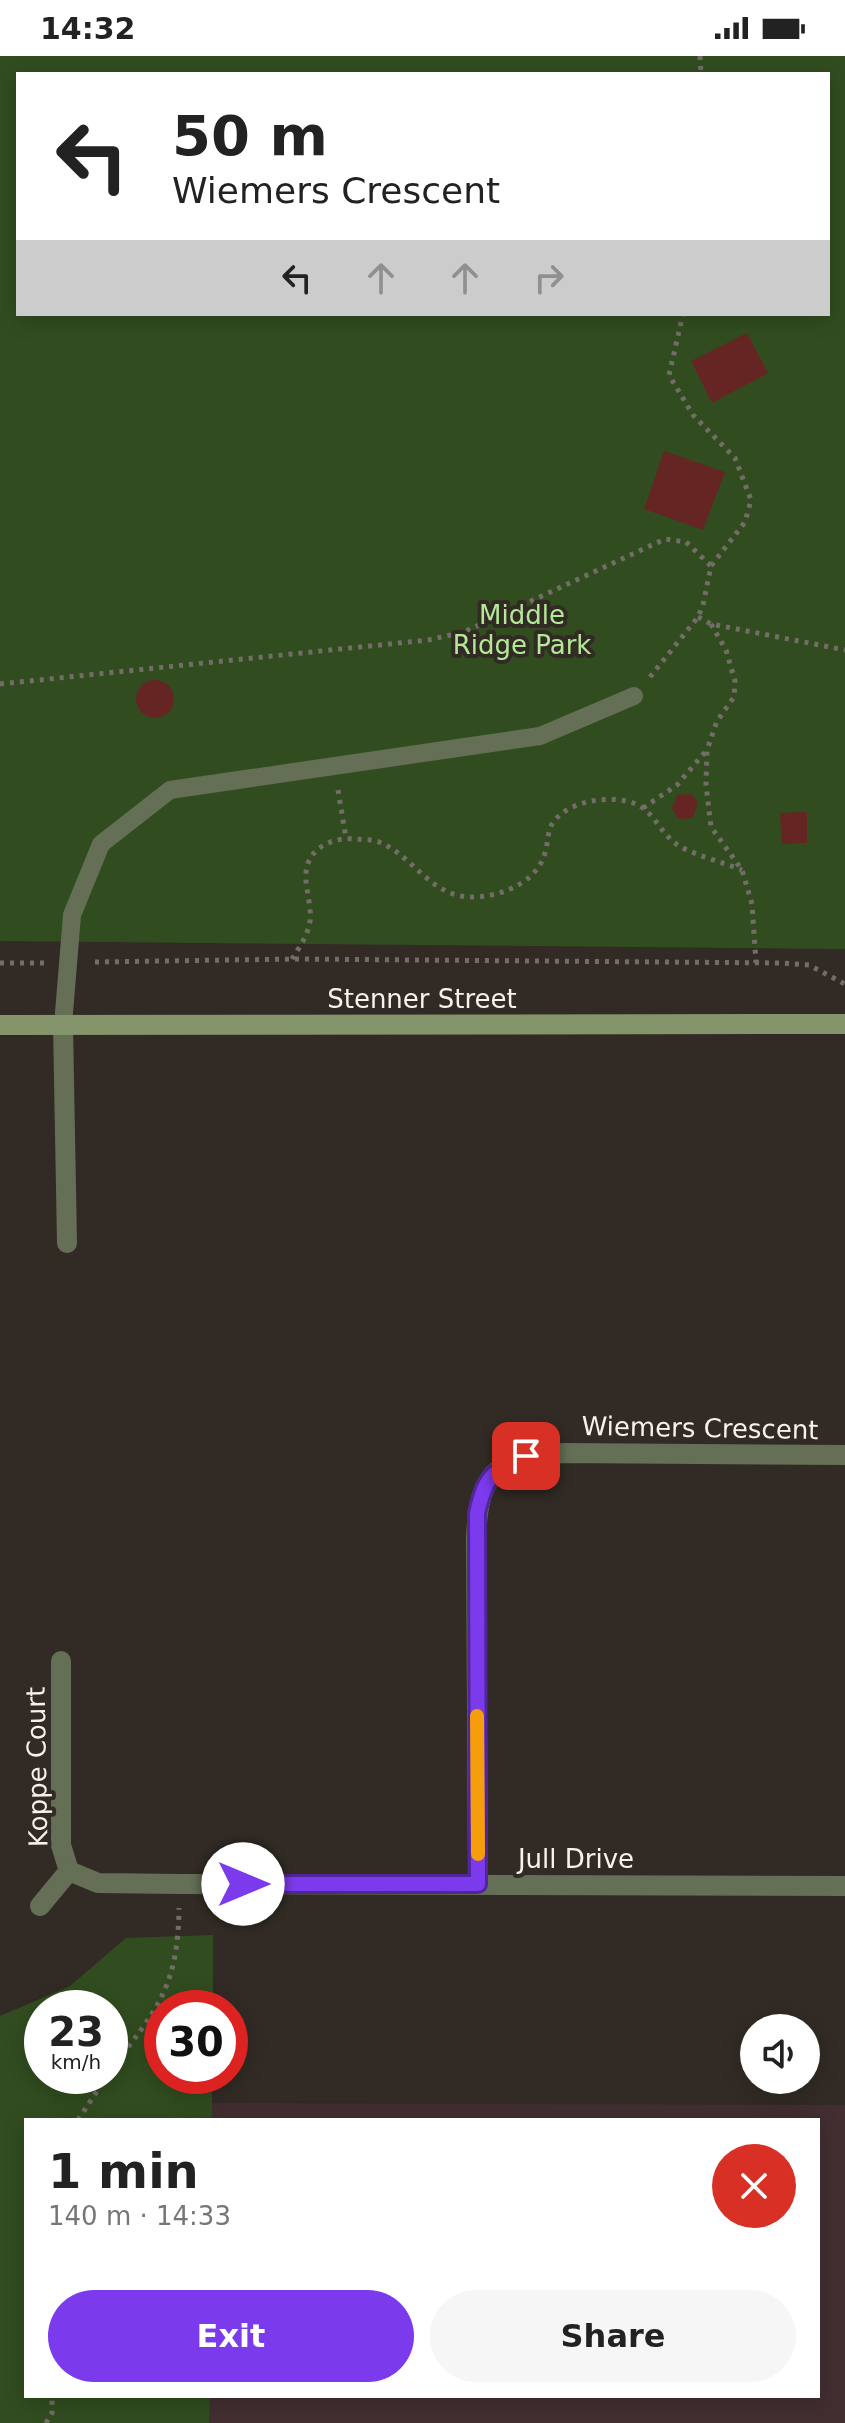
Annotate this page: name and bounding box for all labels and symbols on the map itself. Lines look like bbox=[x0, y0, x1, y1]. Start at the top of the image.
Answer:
park label: Middle Ridge Park bbox=[453, 600, 591, 660]
street label: Stenner Street bbox=[327, 984, 517, 1014]
street label: Wiemers Crescent bbox=[581, 1411, 819, 1445]
pin bbox=[492, 1422, 560, 1490]
street label: Koppe Court bbox=[21, 1687, 53, 1847]
position arrow bbox=[201, 1842, 285, 1926]
street label: Jull Drive bbox=[516, 1844, 634, 1874]
speed limit sign: 30 bbox=[144, 1990, 248, 2094]

